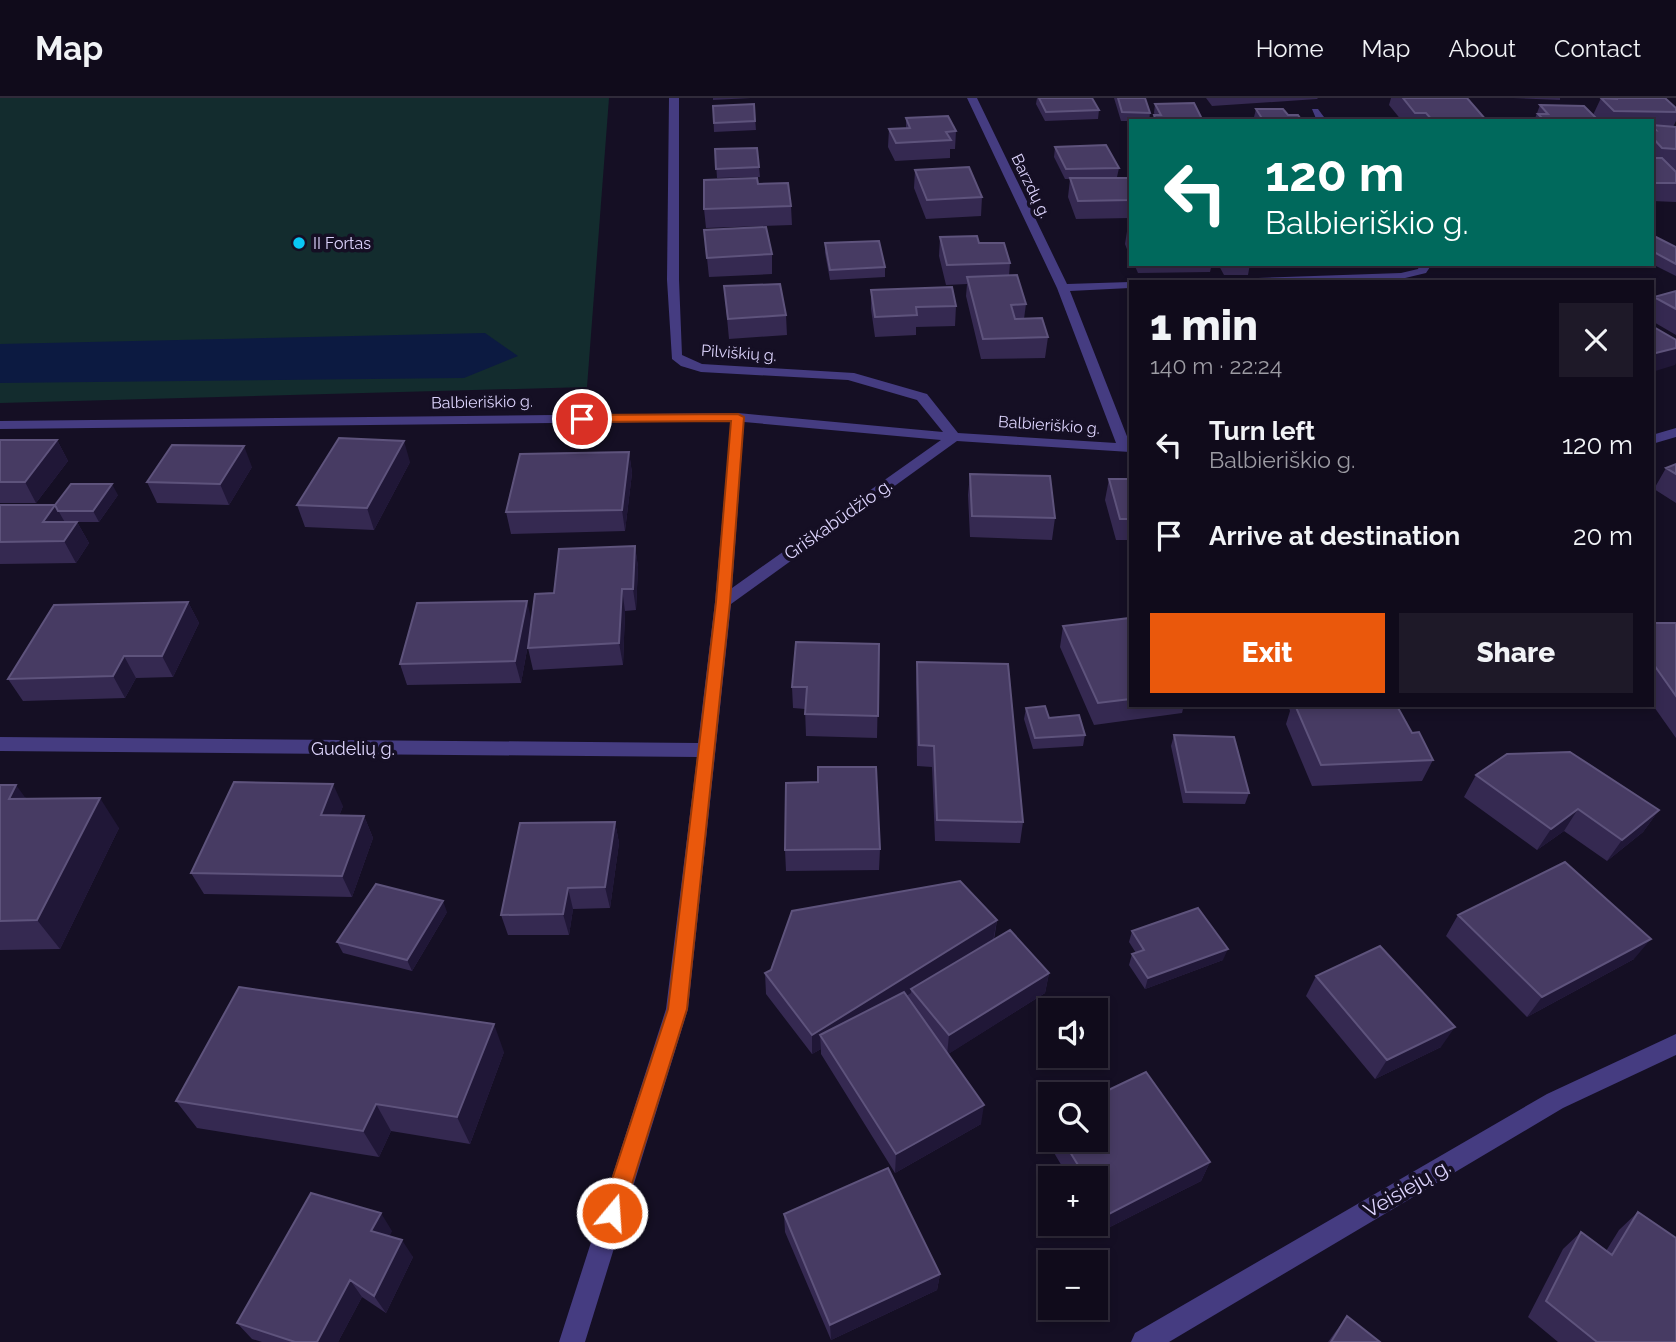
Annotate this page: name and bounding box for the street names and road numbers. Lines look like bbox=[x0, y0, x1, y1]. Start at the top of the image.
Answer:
street label: Barzdų g. bbox=[1007, 151, 1055, 221]
street label: Pilviškių g. bbox=[701, 341, 777, 365]
street label: Balbieriškio g. bbox=[431, 392, 533, 412]
street label: Balbieriškio g. bbox=[998, 412, 1100, 438]
street label: Griškabūdžio g. bbox=[780, 474, 896, 564]
street label: Gudelių g. bbox=[311, 738, 395, 759]
street label: Veisiejų g. bbox=[1359, 1153, 1455, 1223]

